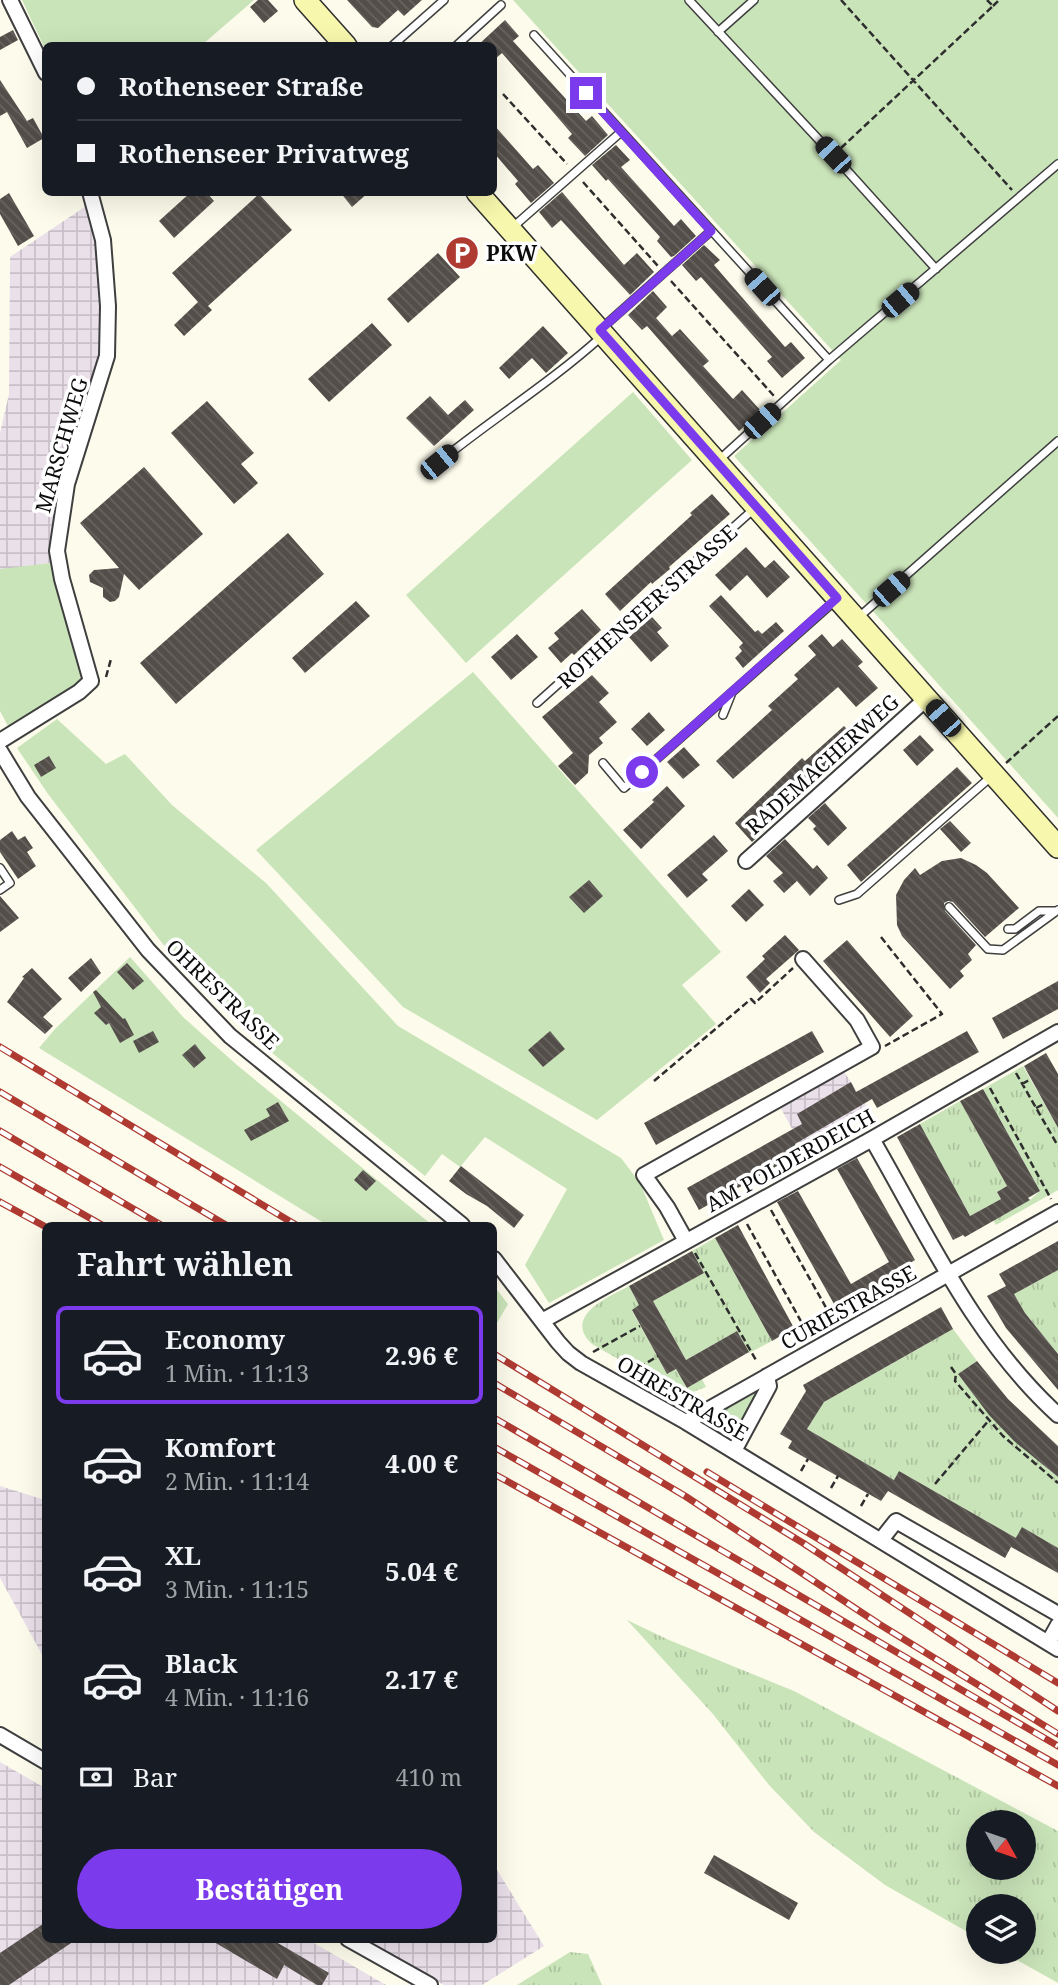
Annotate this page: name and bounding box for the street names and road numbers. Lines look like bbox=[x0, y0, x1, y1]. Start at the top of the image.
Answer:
street label: MARSCHWEG bbox=[28, 374, 94, 516]
street label: ROTHENSEER STRASSE bbox=[551, 518, 743, 694]
street label: RADEMACHERWEG bbox=[739, 688, 905, 840]
street label: OHRESTRASSE bbox=[160, 933, 286, 1055]
street label: AM POLDERDEICH bbox=[701, 1102, 879, 1218]
street label: CURIESTRASSE bbox=[775, 1258, 921, 1356]
street label: OHRESTRASSE bbox=[612, 1349, 754, 1447]

